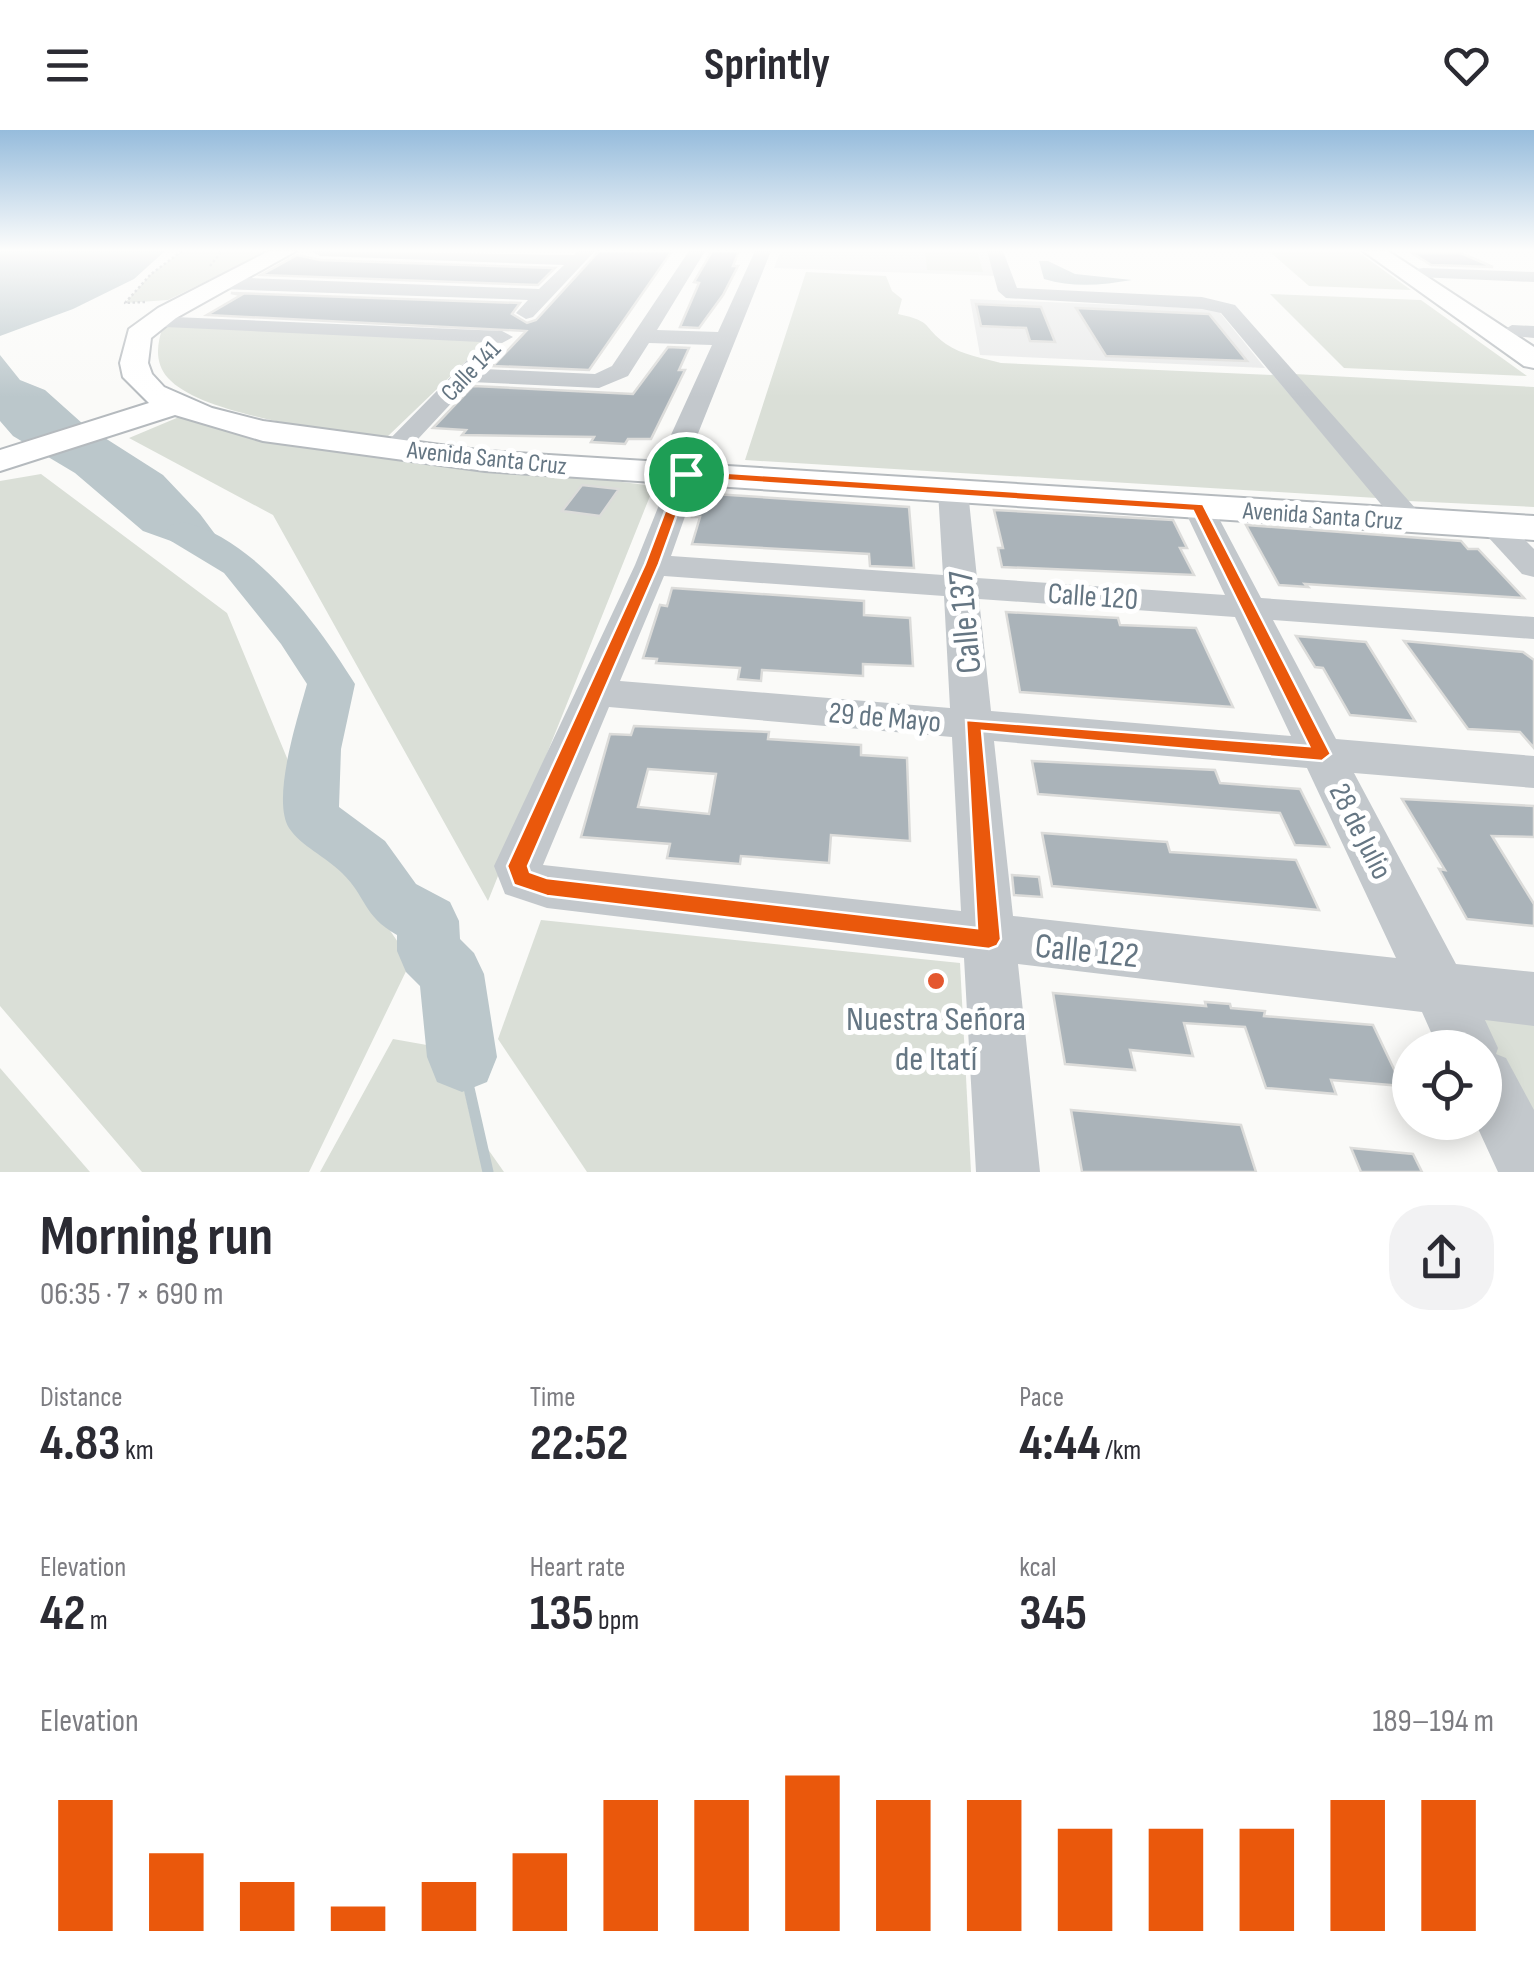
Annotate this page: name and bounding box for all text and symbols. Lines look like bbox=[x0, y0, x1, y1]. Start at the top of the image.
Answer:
icon: menu bbox=[40, 38, 95, 93]
text: Sprintly bbox=[704, 38, 830, 93]
icon: heart bbox=[1439, 38, 1494, 93]
street label: Calle 141 bbox=[435, 334, 508, 408]
pin bbox=[644, 432, 729, 517]
street label: Avenida Santa Cruz bbox=[405, 435, 568, 482]
icon: arrive bbox=[659, 447, 714, 502]
street label: Avenida Santa Cruz bbox=[1241, 495, 1404, 538]
street label: Calle 137 bbox=[940, 568, 991, 675]
street label: Calle 120 bbox=[1047, 576, 1139, 618]
street label: 29 de Mayo bbox=[827, 695, 943, 741]
street label: 28 de Julio bbox=[1321, 778, 1399, 885]
street label: Calle 122 bbox=[1033, 925, 1141, 978]
marker: Nuestra Señora de Itatí bbox=[925, 970, 947, 992]
place label: Nuestra Señora de Itatí bbox=[846, 998, 1026, 1081]
map controls bbox=[1392, 1030, 1502, 1140]
button: locate bbox=[1392, 1030, 1502, 1140]
text: Morning run bbox=[40, 1204, 273, 1271]
button: share bbox=[1389, 1205, 1494, 1310]
text: 06:35 · 7 × 690 m bbox=[40, 1275, 224, 1314]
text: Distance bbox=[40, 1381, 123, 1414]
text: Time bbox=[530, 1381, 575, 1414]
text: Pace bbox=[1019, 1381, 1064, 1414]
text: 4.83 bbox=[40, 1414, 121, 1474]
text: 22:52 bbox=[530, 1414, 629, 1474]
text: 4:44 bbox=[1019, 1414, 1100, 1474]
text: km bbox=[121, 1434, 154, 1467]
text: /km bbox=[1100, 1434, 1141, 1467]
text: Elevation bbox=[40, 1551, 126, 1584]
text: Heart rate bbox=[530, 1551, 625, 1584]
text: kcal bbox=[1019, 1551, 1056, 1584]
text: 42 bbox=[40, 1584, 85, 1644]
text: 135 bbox=[530, 1584, 594, 1644]
text: 345 bbox=[1019, 1584, 1087, 1644]
text: m bbox=[85, 1604, 108, 1637]
text: bpm bbox=[594, 1604, 639, 1637]
text: Elevation bbox=[40, 1702, 139, 1741]
text: 189–194 m bbox=[1372, 1702, 1494, 1741]

